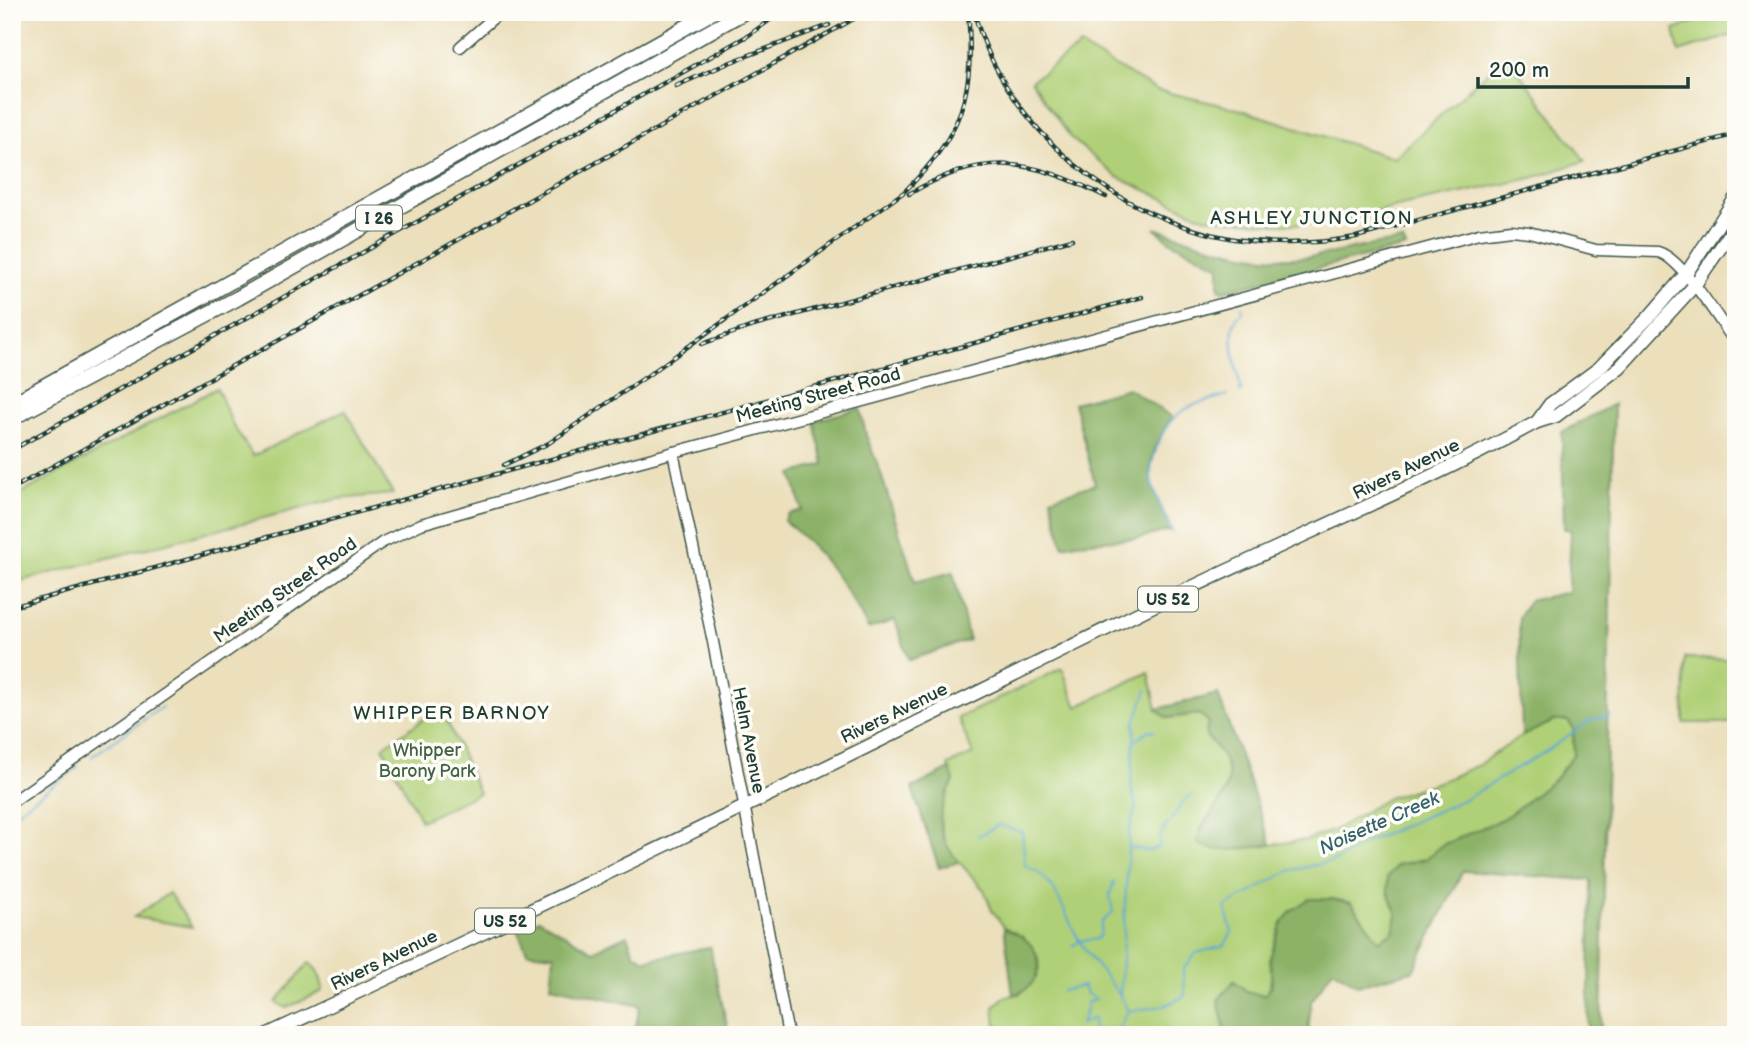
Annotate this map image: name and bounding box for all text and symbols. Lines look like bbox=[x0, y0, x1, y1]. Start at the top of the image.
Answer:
scale bar bbox=[1478, 46, 1688, 90]
text: 200 m bbox=[1489, 58, 1549, 83]
road number: I 26 bbox=[356, 206, 402, 230]
district label: ASHLEY JUNCTION bbox=[1210, 207, 1414, 230]
street label: Meeting Street Road bbox=[734, 363, 903, 428]
street label: Rivers Avenue bbox=[1349, 434, 1463, 504]
street label: Meeting Street Road bbox=[210, 533, 361, 648]
road number: US 52 bbox=[1138, 586, 1198, 612]
street label: Rivers Avenue bbox=[837, 678, 951, 748]
street label: Helm Avenue bbox=[728, 685, 769, 795]
district label: WHIPPER BARNOY bbox=[353, 702, 551, 725]
park label: Whipper Barony Park bbox=[379, 740, 476, 782]
water label: Noisette Creek bbox=[1316, 786, 1444, 860]
road number: US 52 bbox=[475, 909, 535, 934]
street label: Rivers Avenue bbox=[327, 925, 441, 995]

